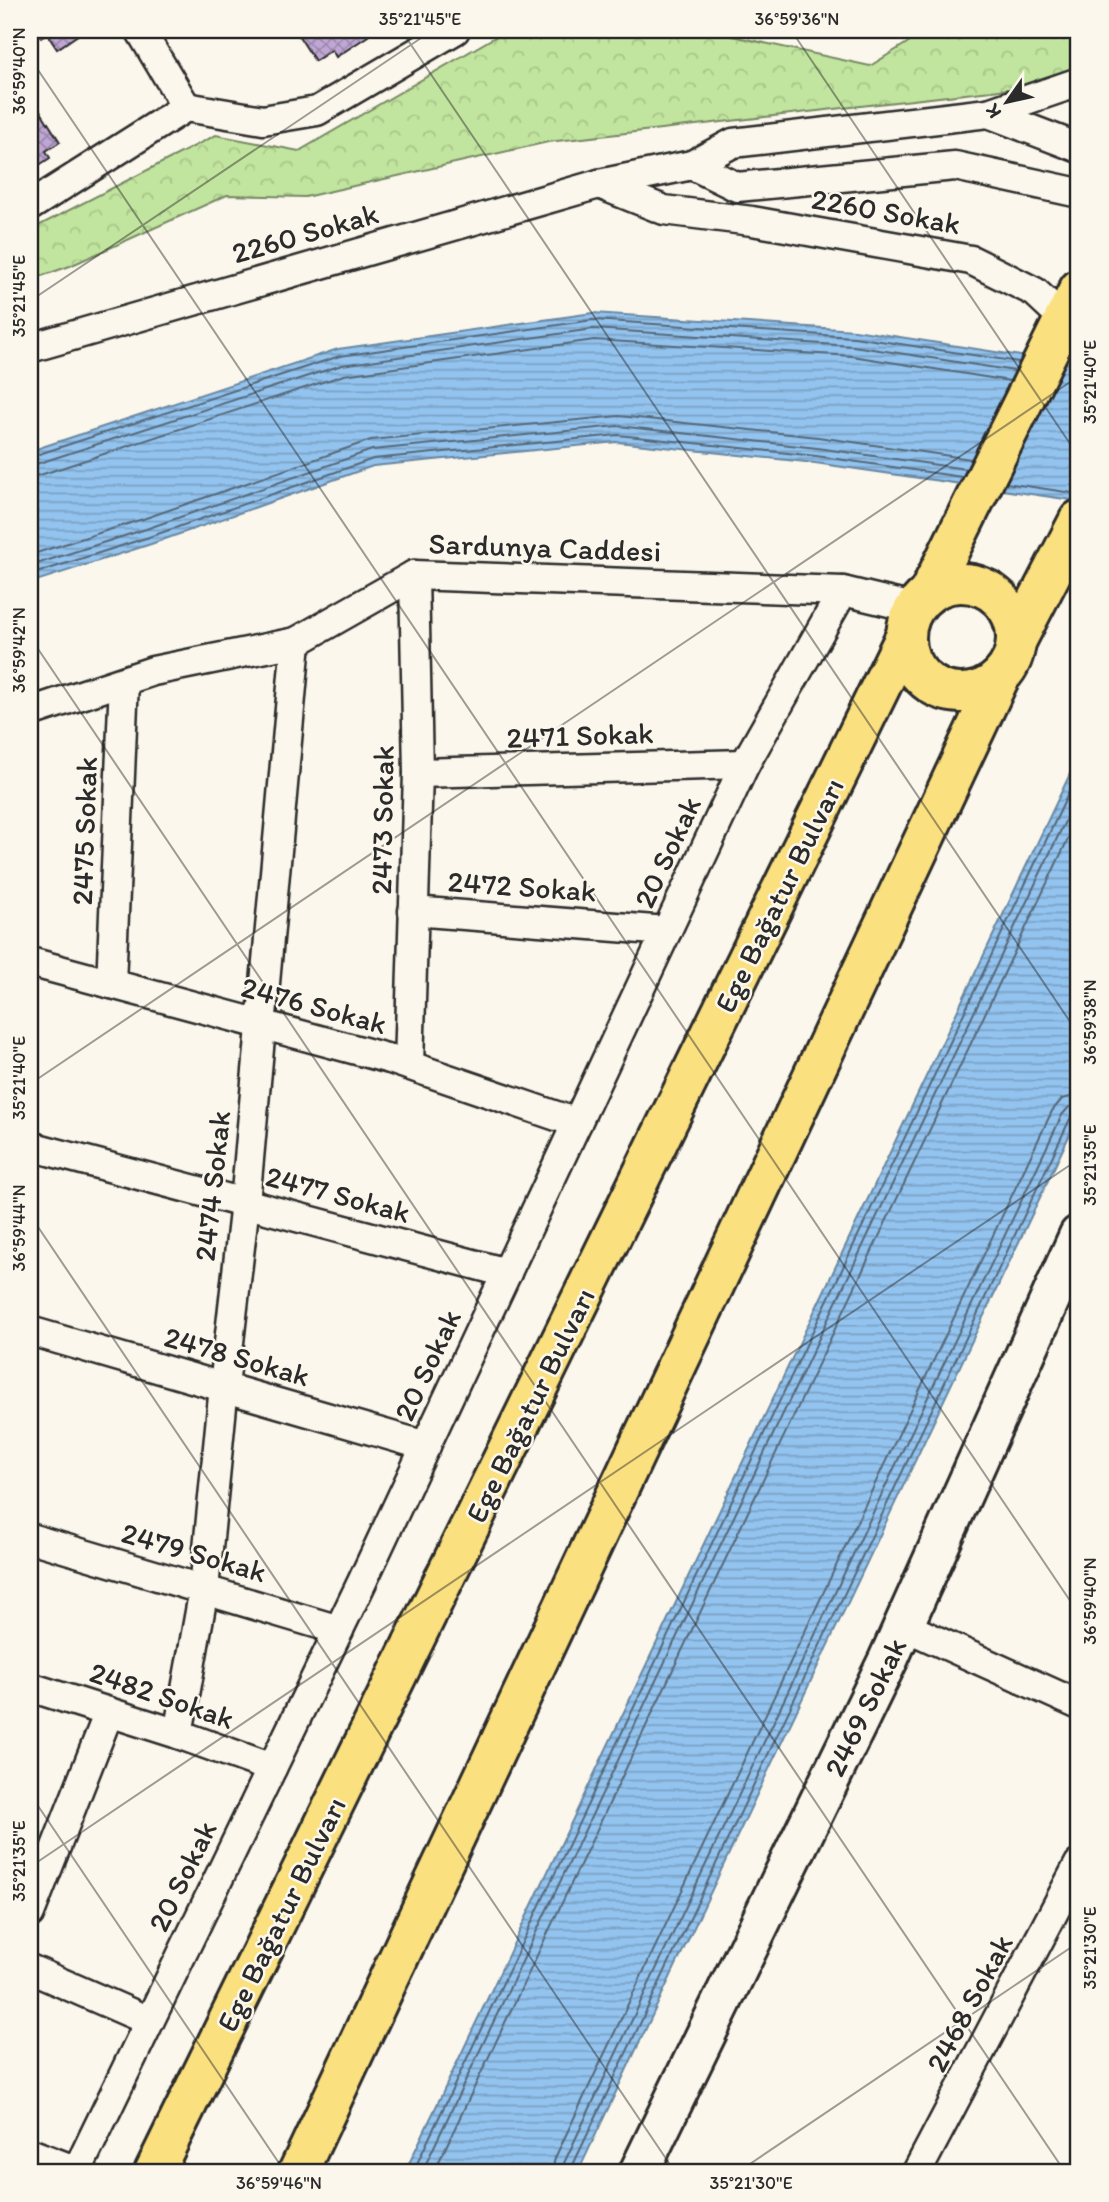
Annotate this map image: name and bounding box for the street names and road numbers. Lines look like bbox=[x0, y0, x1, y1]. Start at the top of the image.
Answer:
street label: 2260 Sokak bbox=[809, 180, 963, 242]
street label: 2260 Sokak bbox=[228, 194, 382, 272]
street label: Sardunya Caddesi bbox=[428, 524, 662, 570]
street label: 2471 Sokak bbox=[506, 714, 654, 756]
street label: 2473 Sokak bbox=[362, 745, 402, 895]
street label: 2475 Sokak bbox=[63, 756, 105, 906]
street label: Ege Bağatur Bulvarı bbox=[706, 772, 852, 1018]
street label: 20 Sokak bbox=[625, 790, 709, 914]
street label: 2472 Sokak bbox=[446, 862, 598, 910]
street label: 2476 Sokak bbox=[237, 968, 391, 1042]
street label: 2474 Sokak bbox=[186, 1109, 238, 1263]
street label: 2477 Sokak bbox=[262, 1157, 414, 1231]
street label: Ege Bağatur Bulvarı bbox=[457, 1282, 603, 1528]
street label: 20 Sokak bbox=[385, 1303, 469, 1427]
street label: 2478 Sokak bbox=[160, 1318, 314, 1394]
street label: 2479 Sokak bbox=[117, 1514, 271, 1590]
street label: 2469 Sokak bbox=[816, 1632, 914, 1782]
street label: 2482 Sokak bbox=[85, 1653, 239, 1737]
street label: Ege Bağatur Bulvarı bbox=[208, 1791, 354, 2037]
street label: 20 Sokak bbox=[139, 1814, 225, 1938]
street label: 2468 Sokak bbox=[917, 1928, 1021, 2078]

